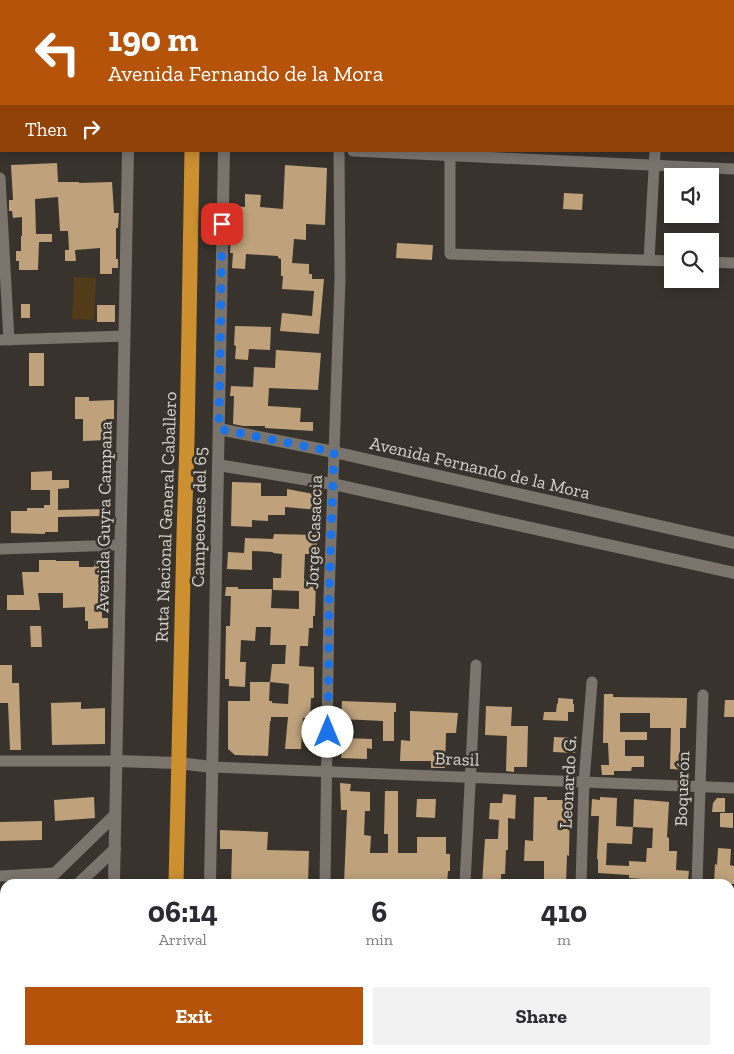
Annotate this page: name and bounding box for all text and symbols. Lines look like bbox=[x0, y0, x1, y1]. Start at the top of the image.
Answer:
text: 190 m bbox=[108, 18, 198, 60]
icon: left bbox=[25, 20, 90, 85]
text: Avenida Fernando de la Mora bbox=[108, 60, 383, 87]
icon: right bbox=[77, 115, 105, 143]
text: Then bbox=[25, 118, 67, 141]
map controls bbox=[664, 168, 719, 288]
button: sound bbox=[664, 168, 719, 223]
pin bbox=[201, 203, 243, 245]
icon: arrive bbox=[208, 210, 236, 238]
button: search bbox=[664, 233, 719, 288]
street label: Ruta Nacional General Caballero bbox=[151, 391, 181, 643]
street label: Avenida Guyra Campana bbox=[91, 421, 117, 613]
street label: Avenida Fernando de la Mora bbox=[368, 432, 593, 504]
street label: Campeones del 65 bbox=[187, 447, 211, 587]
street label: Jorge Casaccia bbox=[301, 474, 327, 589]
position arrow bbox=[301, 705, 353, 757]
street label: Leonardo G. bbox=[555, 735, 581, 829]
street label: Brasil bbox=[434, 747, 480, 771]
street label: Boquerón bbox=[670, 750, 694, 827]
text: 06:14 bbox=[148, 894, 218, 930]
text: 6 bbox=[371, 894, 387, 930]
text: 410 bbox=[541, 894, 587, 930]
text: Arrival bbox=[159, 930, 207, 949]
text: min bbox=[366, 930, 393, 949]
text: m bbox=[557, 930, 571, 949]
button: Exit bbox=[25, 987, 363, 1045]
button: Share bbox=[373, 987, 710, 1045]

